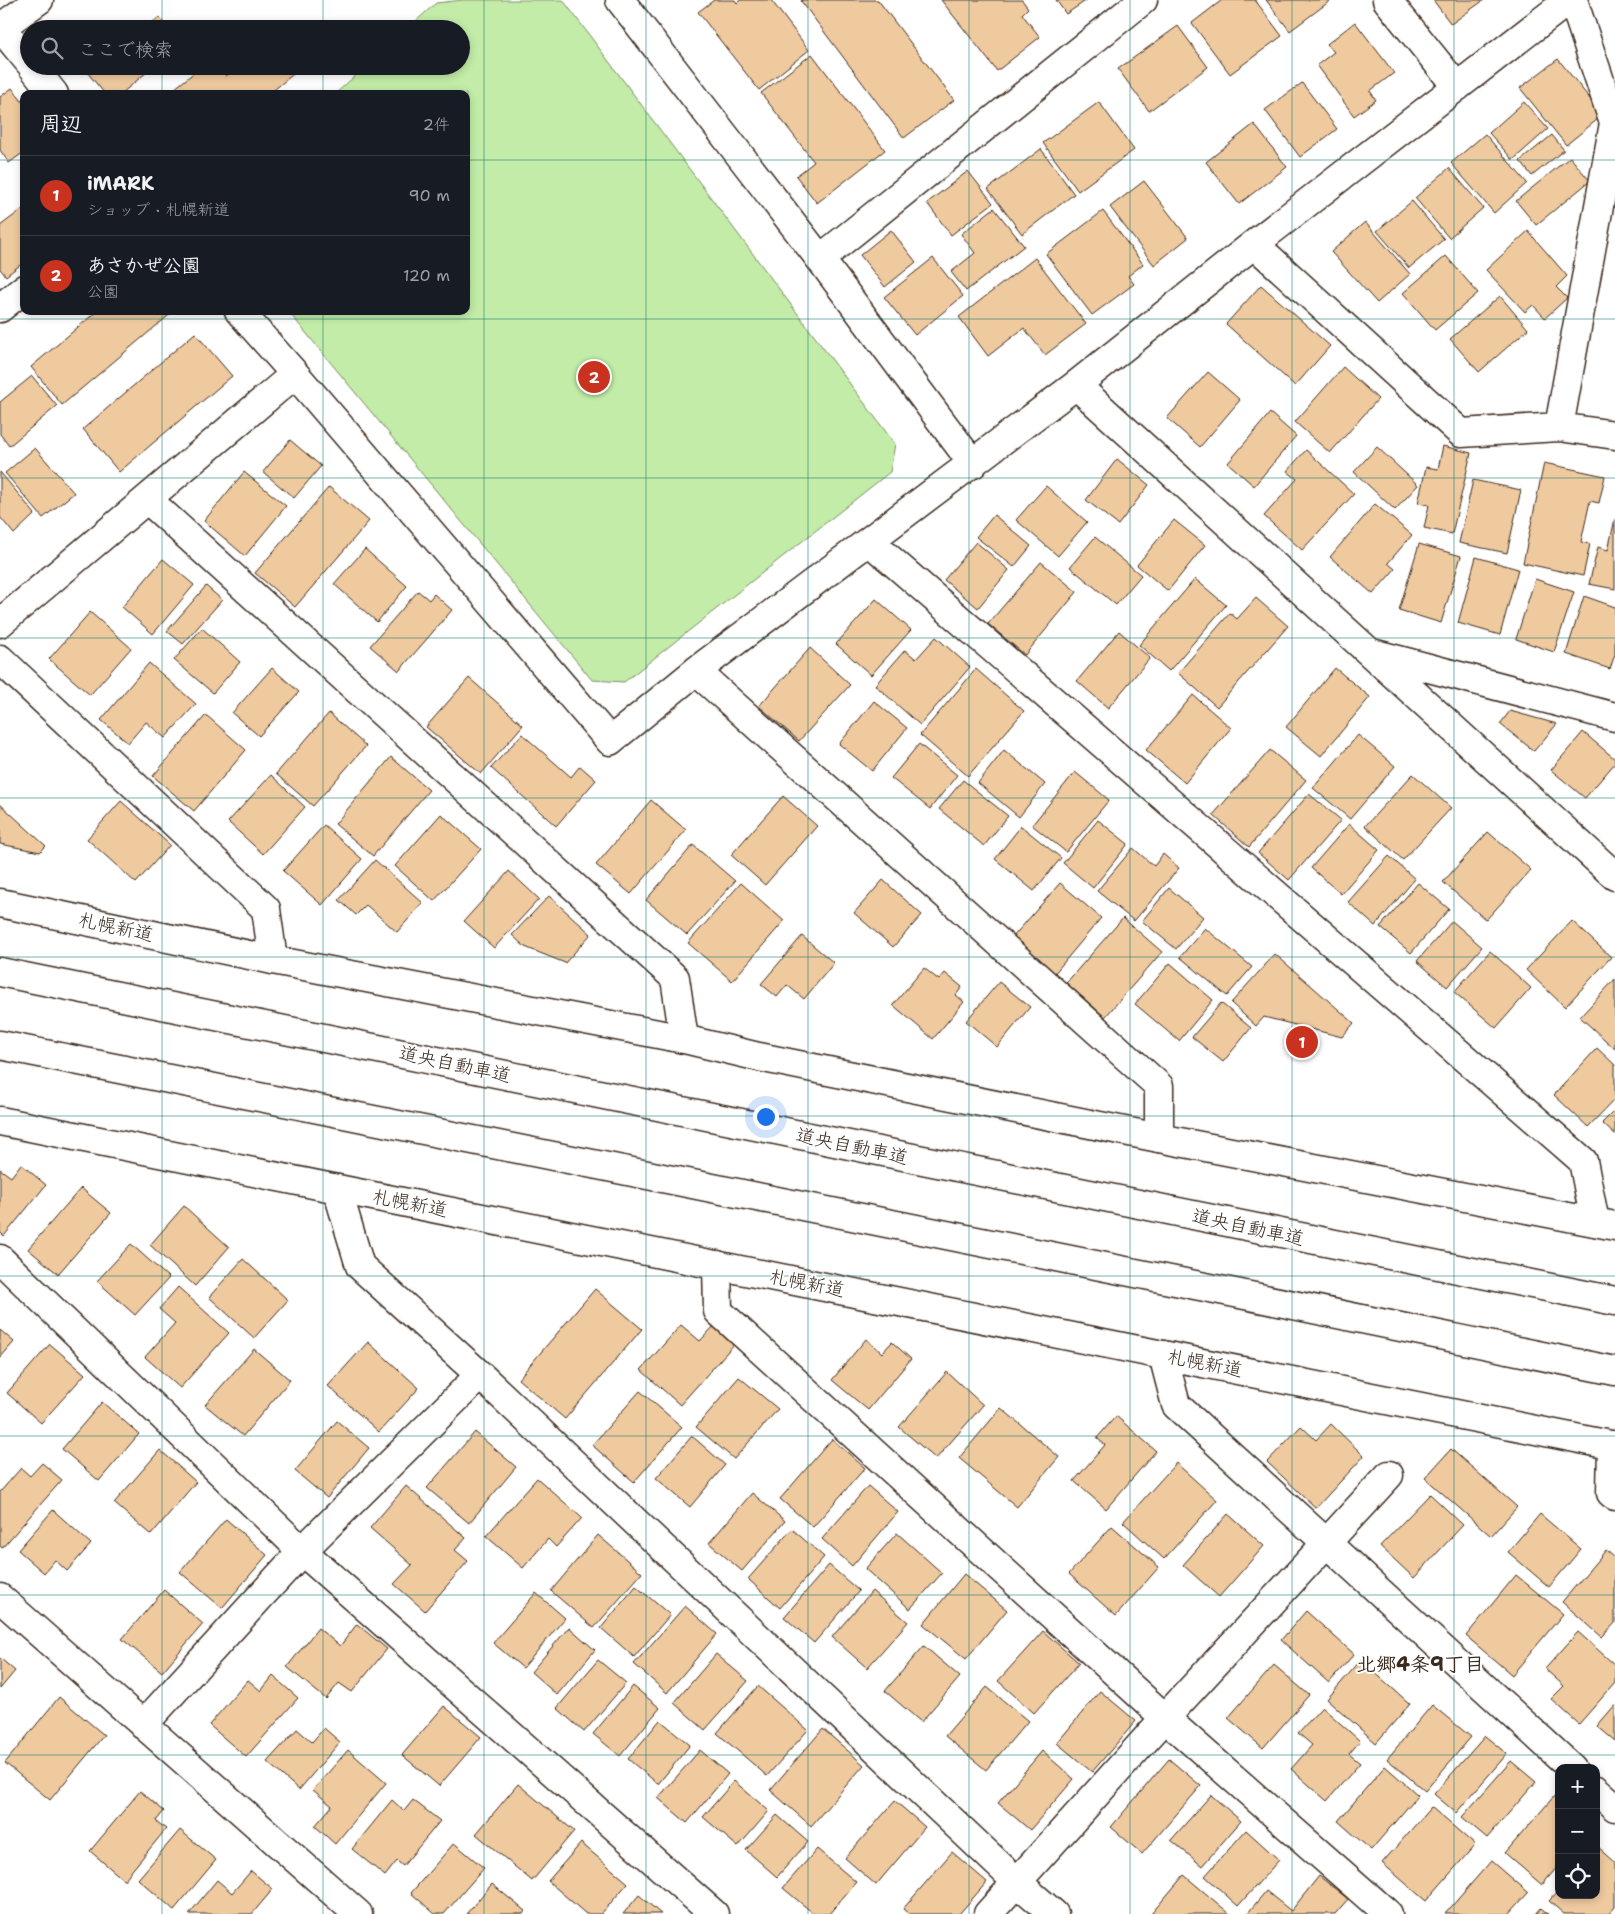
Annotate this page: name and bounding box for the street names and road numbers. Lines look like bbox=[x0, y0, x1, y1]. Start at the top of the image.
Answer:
street label: 札幌新道 bbox=[76, 907, 156, 947]
street label: 道央自動車道 bbox=[397, 1040, 513, 1088]
street label: 道央自動車道 bbox=[794, 1122, 910, 1170]
street label: 札幌新道 bbox=[370, 1183, 450, 1223]
street label: 道央自動車道 bbox=[1190, 1203, 1306, 1251]
street label: 札幌新道 bbox=[767, 1263, 847, 1303]
street label: 札幌新道 bbox=[1165, 1343, 1245, 1383]

